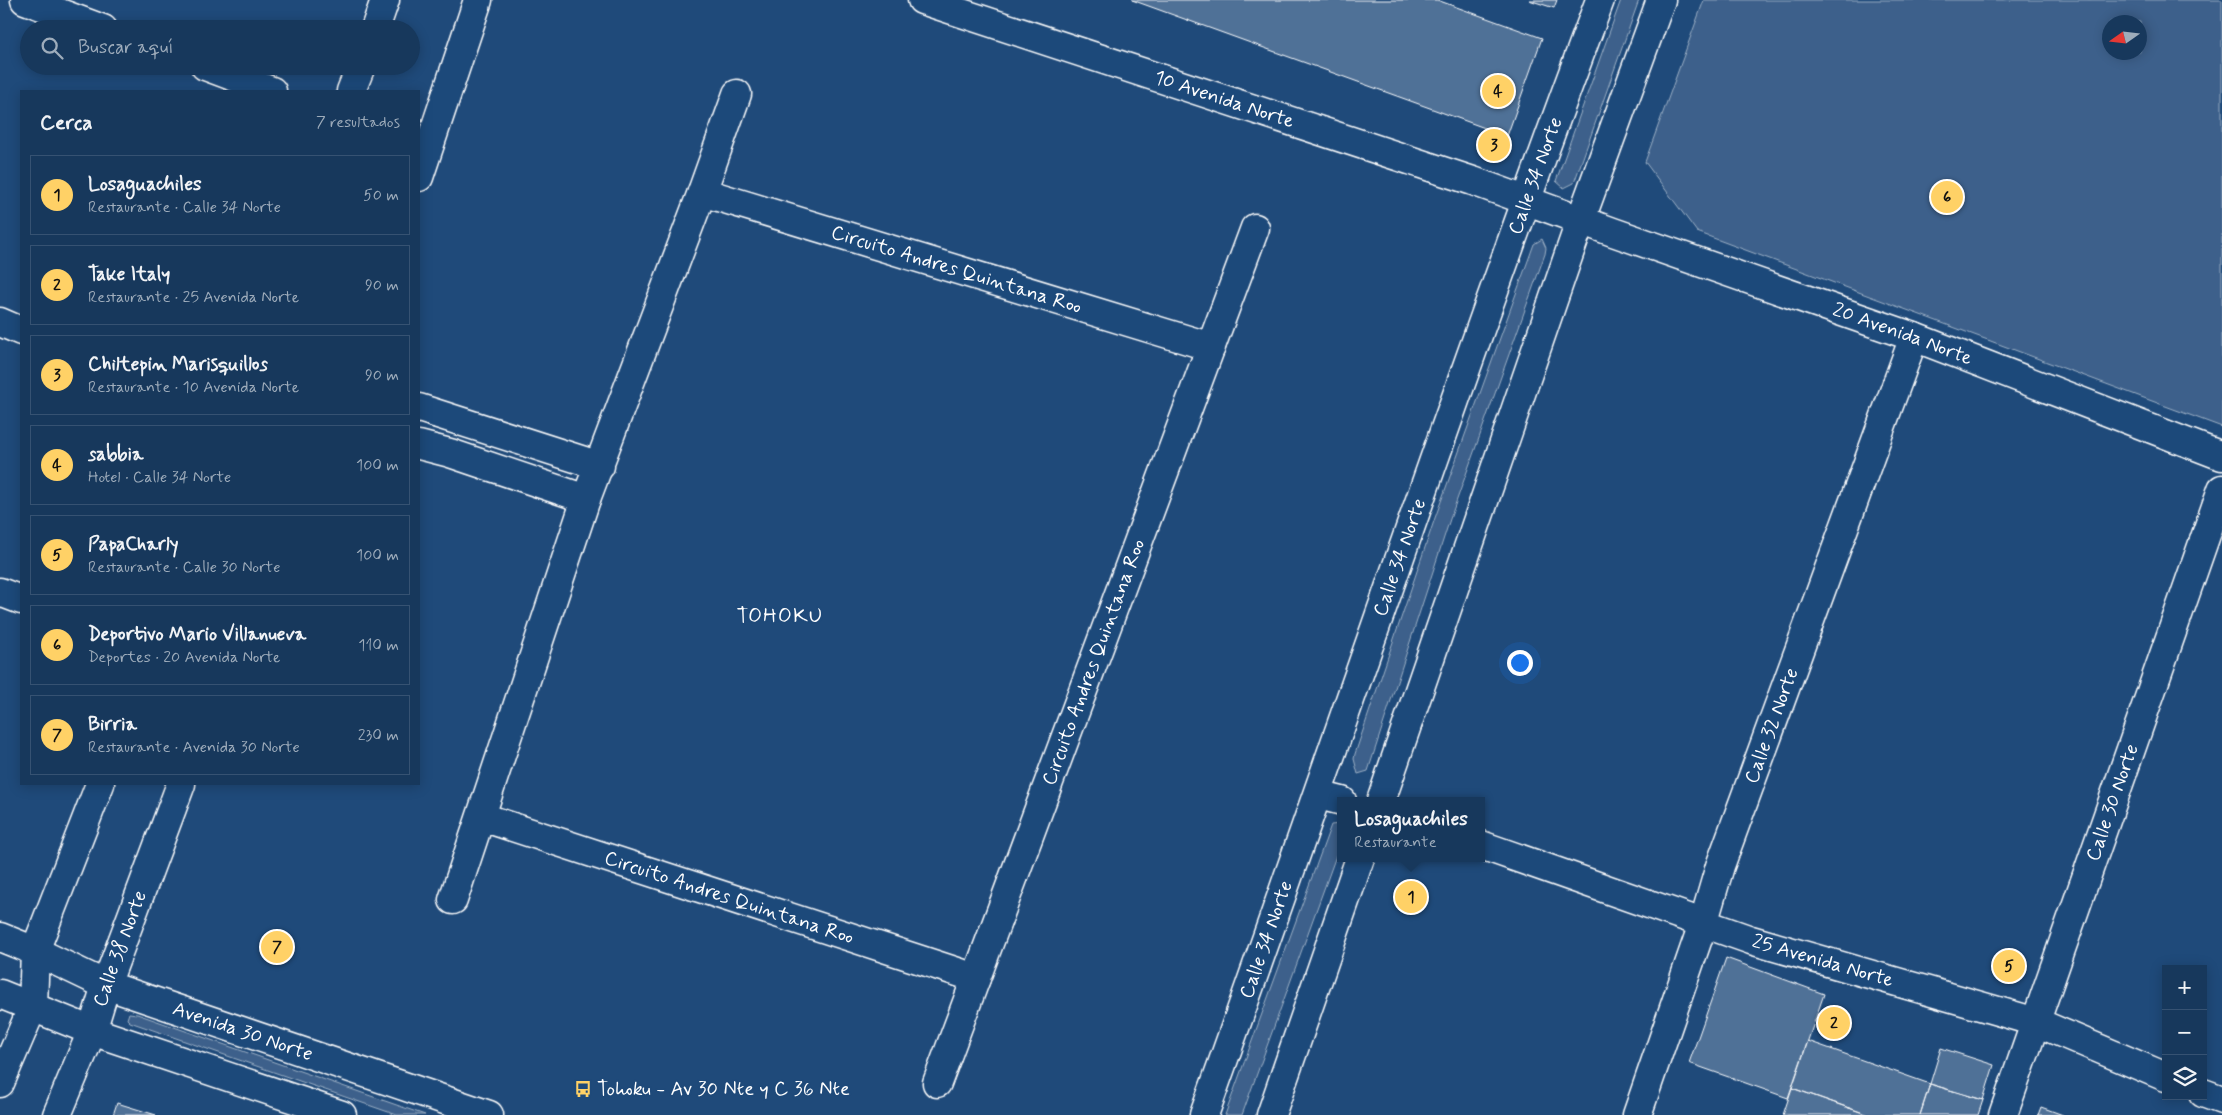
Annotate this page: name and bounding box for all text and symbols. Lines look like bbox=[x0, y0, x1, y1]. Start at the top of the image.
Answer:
north arrow bbox=[2102, 15, 2147, 60]
search box bbox=[20, 20, 420, 75]
icon: search bbox=[38, 34, 66, 62]
text: Buscar aquí bbox=[78, 35, 173, 60]
street label: 10 Avenida Norte bbox=[1151, 64, 1298, 135]
pin: 4 bbox=[1482, 72, 1514, 110]
text: Cerca bbox=[40, 109, 93, 137]
text: 7 resultados bbox=[316, 112, 400, 133]
street label: Calle 34 Norte bbox=[1502, 113, 1569, 238]
pin: 3 bbox=[1478, 126, 1510, 164]
text: Losaguachiles bbox=[88, 172, 202, 197]
pin: 6 bbox=[1931, 178, 1963, 216]
text: 1 bbox=[53, 185, 61, 206]
text: 50 m bbox=[363, 185, 399, 206]
text: Restaurante · Calle 34 Norte bbox=[88, 197, 281, 218]
street label: Circuito Andres Quintana Roo bbox=[828, 219, 1085, 320]
text: Take Italy bbox=[88, 262, 170, 287]
text: 2 bbox=[53, 275, 61, 296]
text: 90 m bbox=[365, 275, 399, 296]
text: Restaurante · 25 Avenida Norte bbox=[88, 287, 299, 308]
street label: 20 Avenida Norte bbox=[1829, 296, 1976, 372]
text: Chiltepin Marisquillos bbox=[88, 352, 268, 377]
text: 3 bbox=[53, 365, 61, 386]
text: 90 m bbox=[365, 365, 399, 386]
text: Restaurante · 10 Avenida Norte bbox=[88, 377, 299, 398]
text: sabbia bbox=[88, 442, 143, 467]
text: 4 bbox=[52, 455, 62, 476]
text: 100 m bbox=[356, 455, 399, 476]
text: Hotel · Calle 34 Norte bbox=[88, 467, 231, 488]
street label: Calle 34 Norte bbox=[1367, 495, 1433, 620]
text: PapaCharly bbox=[88, 532, 179, 557]
street label: Circuito Andres Quintana Roo bbox=[1035, 535, 1152, 789]
text: 5 bbox=[52, 545, 62, 566]
text: 100 m bbox=[356, 545, 399, 566]
text: Restaurante · Calle 30 Norte bbox=[88, 557, 280, 578]
district label: TOHOKU bbox=[737, 602, 823, 630]
text: Deportivo Mario Villanueva bbox=[88, 622, 306, 647]
text: 6 bbox=[53, 635, 61, 656]
text: 110 m bbox=[358, 635, 399, 656]
text: Deportes · 20 Avenida Norte bbox=[88, 647, 281, 668]
your location bbox=[1507, 650, 1533, 676]
street label: Calle 32 Norte bbox=[1738, 664, 1805, 787]
text: Birria bbox=[88, 712, 137, 737]
text: 7 bbox=[52, 725, 62, 746]
text: 230 m bbox=[358, 725, 399, 746]
text: Restaurante · Avenida 30 Norte bbox=[88, 737, 300, 758]
street label: Calle 30 Norte bbox=[2079, 740, 2145, 865]
popup bbox=[1337, 797, 1485, 862]
text: Losaguachiles bbox=[1354, 807, 1468, 832]
text: Restaurante bbox=[1354, 832, 1437, 853]
street label: Circuito Andres Quintana Roo bbox=[601, 844, 857, 951]
street label: Calle 34 Norte bbox=[1233, 877, 1299, 1002]
pin: 1 bbox=[1395, 878, 1427, 916]
street label: Calle 38 Norte bbox=[87, 887, 154, 1010]
pin: 7 bbox=[261, 928, 293, 966]
street label: 25 Avenida Norte bbox=[1749, 928, 1897, 994]
pin: 5 bbox=[1993, 947, 2025, 985]
map controls bbox=[2162, 965, 2207, 1100]
button: + bbox=[2162, 965, 2207, 1010]
street label: Avenida 30 Norte bbox=[169, 995, 317, 1068]
pin: 2 bbox=[1818, 1004, 1850, 1042]
button: − bbox=[2162, 1010, 2207, 1055]
button: layers bbox=[2162, 1055, 2207, 1100]
place label: Tohoku - Av 30 Nte y C 36 Nte bbox=[597, 1076, 850, 1103]
bus stop icon: Tohoku - Av 30 Nte y C 36 Nte bbox=[573, 1079, 593, 1099]

